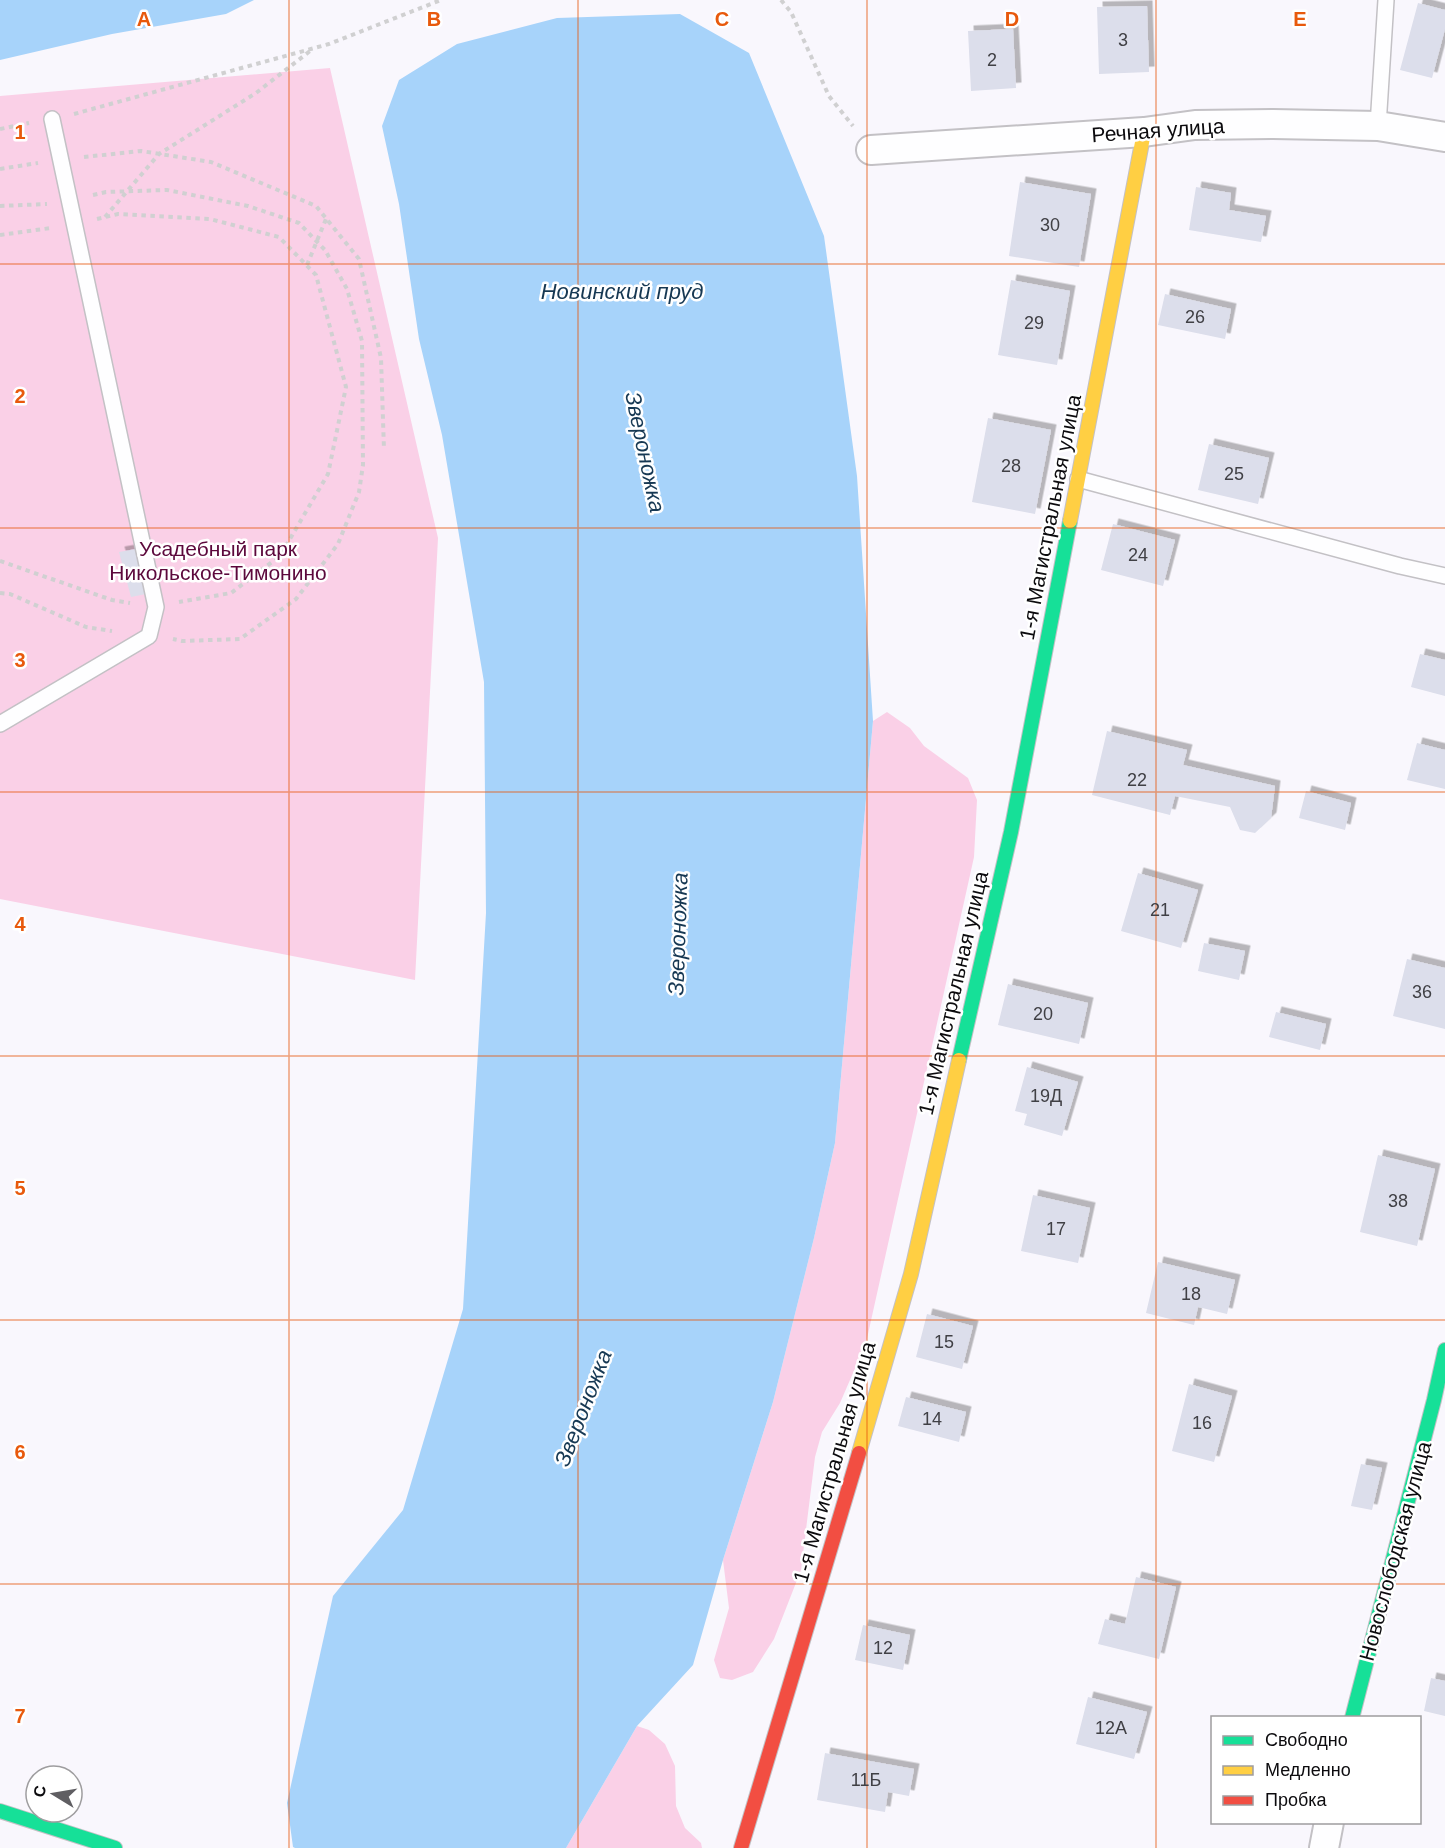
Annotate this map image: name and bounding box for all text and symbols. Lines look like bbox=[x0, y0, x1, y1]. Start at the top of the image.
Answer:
text: A bbox=[137, 8, 151, 30]
text: B bbox=[427, 8, 441, 30]
text: C bbox=[715, 8, 729, 30]
text: D bbox=[1005, 8, 1019, 30]
text: E bbox=[1293, 8, 1307, 30]
house number: 3 bbox=[1118, 30, 1128, 50]
house number: 2 bbox=[987, 50, 997, 70]
street label: Речная улица bbox=[1091, 114, 1226, 146]
text: 1 bbox=[14, 121, 26, 143]
house number: 30 bbox=[1040, 215, 1060, 235]
water label: Новинский пруд bbox=[541, 279, 703, 304]
house number: 26 bbox=[1185, 307, 1205, 327]
house number: 29 bbox=[1024, 313, 1044, 333]
text: 2 bbox=[14, 385, 26, 407]
water label: Звероножка bbox=[620, 389, 670, 515]
street label: 1-я Магистральная улица bbox=[1015, 392, 1085, 642]
house number: 28 bbox=[1001, 456, 1021, 476]
house number: 25 bbox=[1224, 464, 1244, 484]
park label: Усадебный парк Никольское-Тимонино bbox=[109, 537, 327, 584]
house number: 24 bbox=[1128, 545, 1148, 565]
text: 3 bbox=[14, 649, 26, 671]
house number: 22 bbox=[1127, 770, 1147, 790]
street label: 1-я Магистральная улица bbox=[914, 869, 992, 1117]
water label: Звероножка bbox=[663, 872, 693, 996]
house number: 21 bbox=[1150, 900, 1170, 920]
text: 4 bbox=[14, 913, 26, 935]
house number: 36 bbox=[1412, 982, 1432, 1002]
house number: 20 bbox=[1033, 1004, 1053, 1024]
house number: 19Д bbox=[1030, 1086, 1062, 1106]
text: 5 bbox=[14, 1177, 26, 1199]
house number: 38 bbox=[1388, 1191, 1408, 1211]
house number: 17 bbox=[1046, 1219, 1066, 1239]
house number: 18 bbox=[1181, 1284, 1201, 1304]
house number: 15 bbox=[934, 1332, 954, 1352]
street label: 1-я Магистральная улица bbox=[789, 1339, 880, 1585]
water label: Звероножка bbox=[549, 1346, 617, 1470]
house number: 14 bbox=[922, 1409, 942, 1429]
house number: 16 bbox=[1192, 1413, 1212, 1433]
street label: Новослободская улица bbox=[1355, 1438, 1435, 1663]
text: 6 bbox=[14, 1441, 26, 1463]
house number: 12 bbox=[873, 1638, 893, 1658]
text: 7 bbox=[14, 1705, 26, 1727]
legend bbox=[1211, 1716, 1421, 1824]
house number: 12А bbox=[1095, 1718, 1127, 1738]
text: Свободно bbox=[1265, 1730, 1348, 1750]
text: Медленно bbox=[1265, 1760, 1351, 1780]
north arrow bbox=[24, 1764, 84, 1824]
house number: 11Б bbox=[851, 1770, 881, 1790]
text: С bbox=[30, 1784, 49, 1799]
text: Пробка bbox=[1265, 1790, 1328, 1810]

